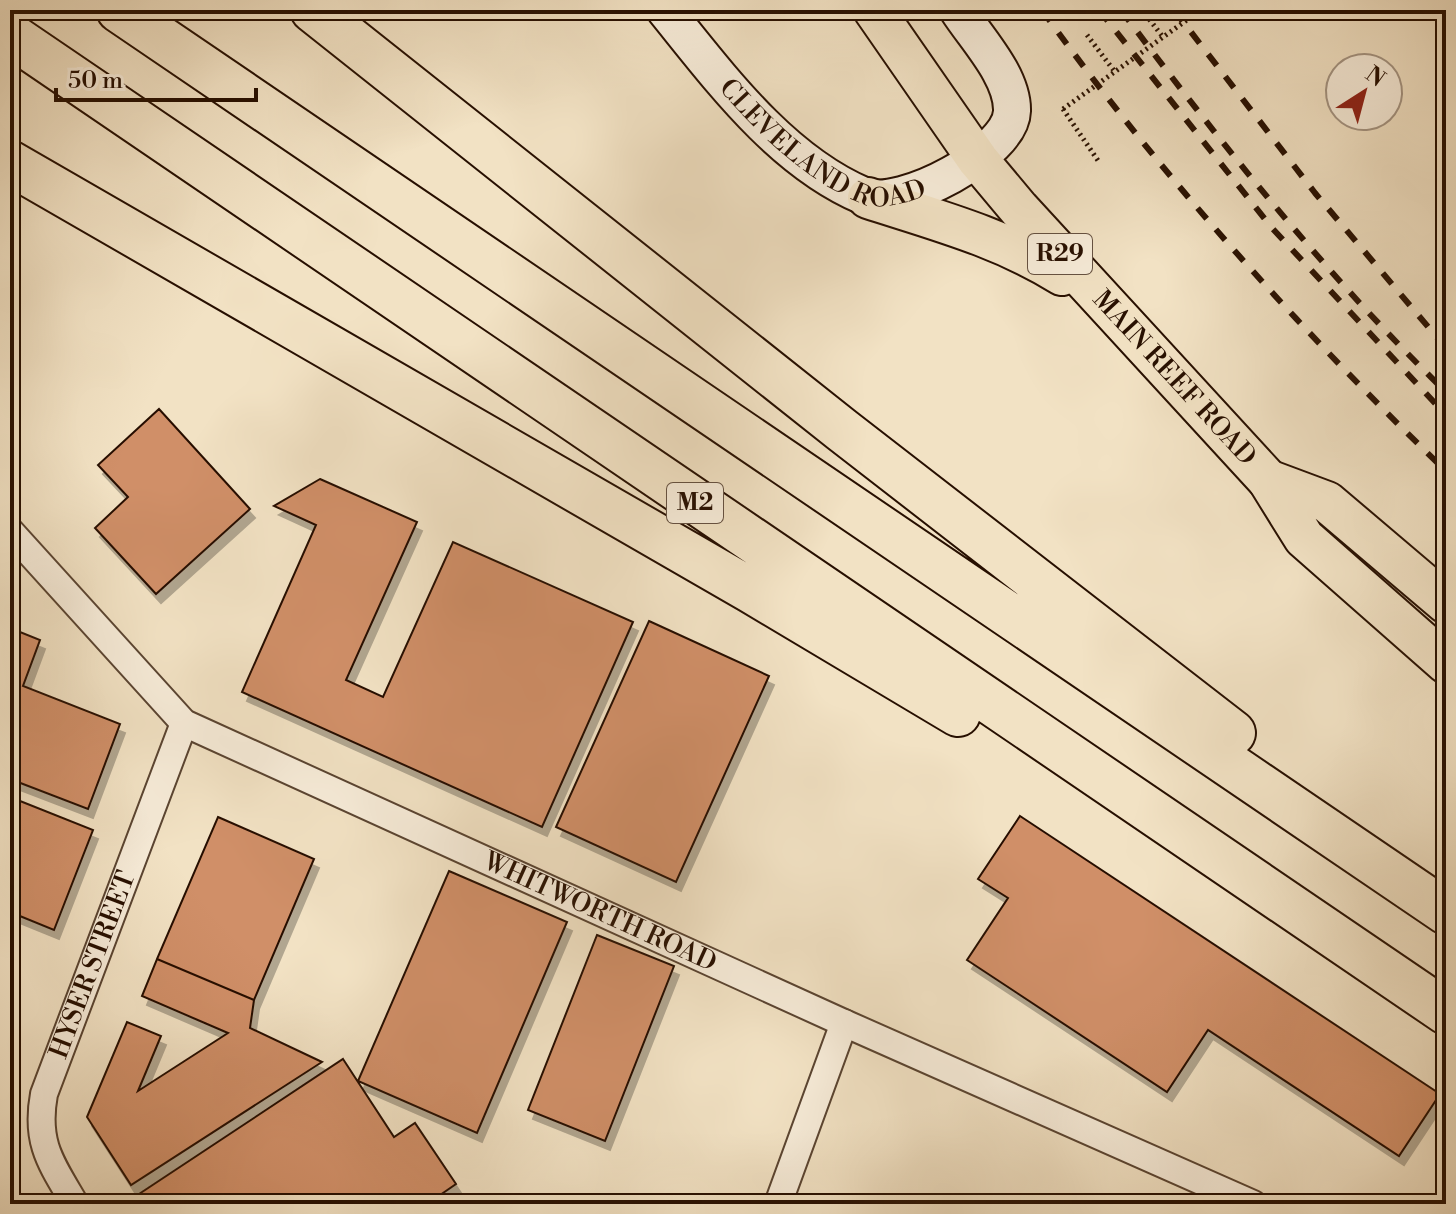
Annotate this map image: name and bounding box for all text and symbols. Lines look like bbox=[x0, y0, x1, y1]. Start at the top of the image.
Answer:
scale bar bbox=[56, 52, 256, 102]
north arrow bbox=[1324, 52, 1404, 132]
text: N bbox=[1360, 61, 1390, 93]
text: 50 m bbox=[68, 66, 123, 96]
street label: CLEVELAND ROAD bbox=[712, 72, 930, 214]
road number: R29 bbox=[1028, 234, 1092, 274]
street label: MAIN REEF ROAD bbox=[1086, 284, 1263, 472]
road number: M2 bbox=[667, 483, 723, 523]
street label: WHITWORTH ROAD bbox=[477, 845, 722, 979]
street label: HYSER STREET bbox=[43, 867, 143, 1063]

